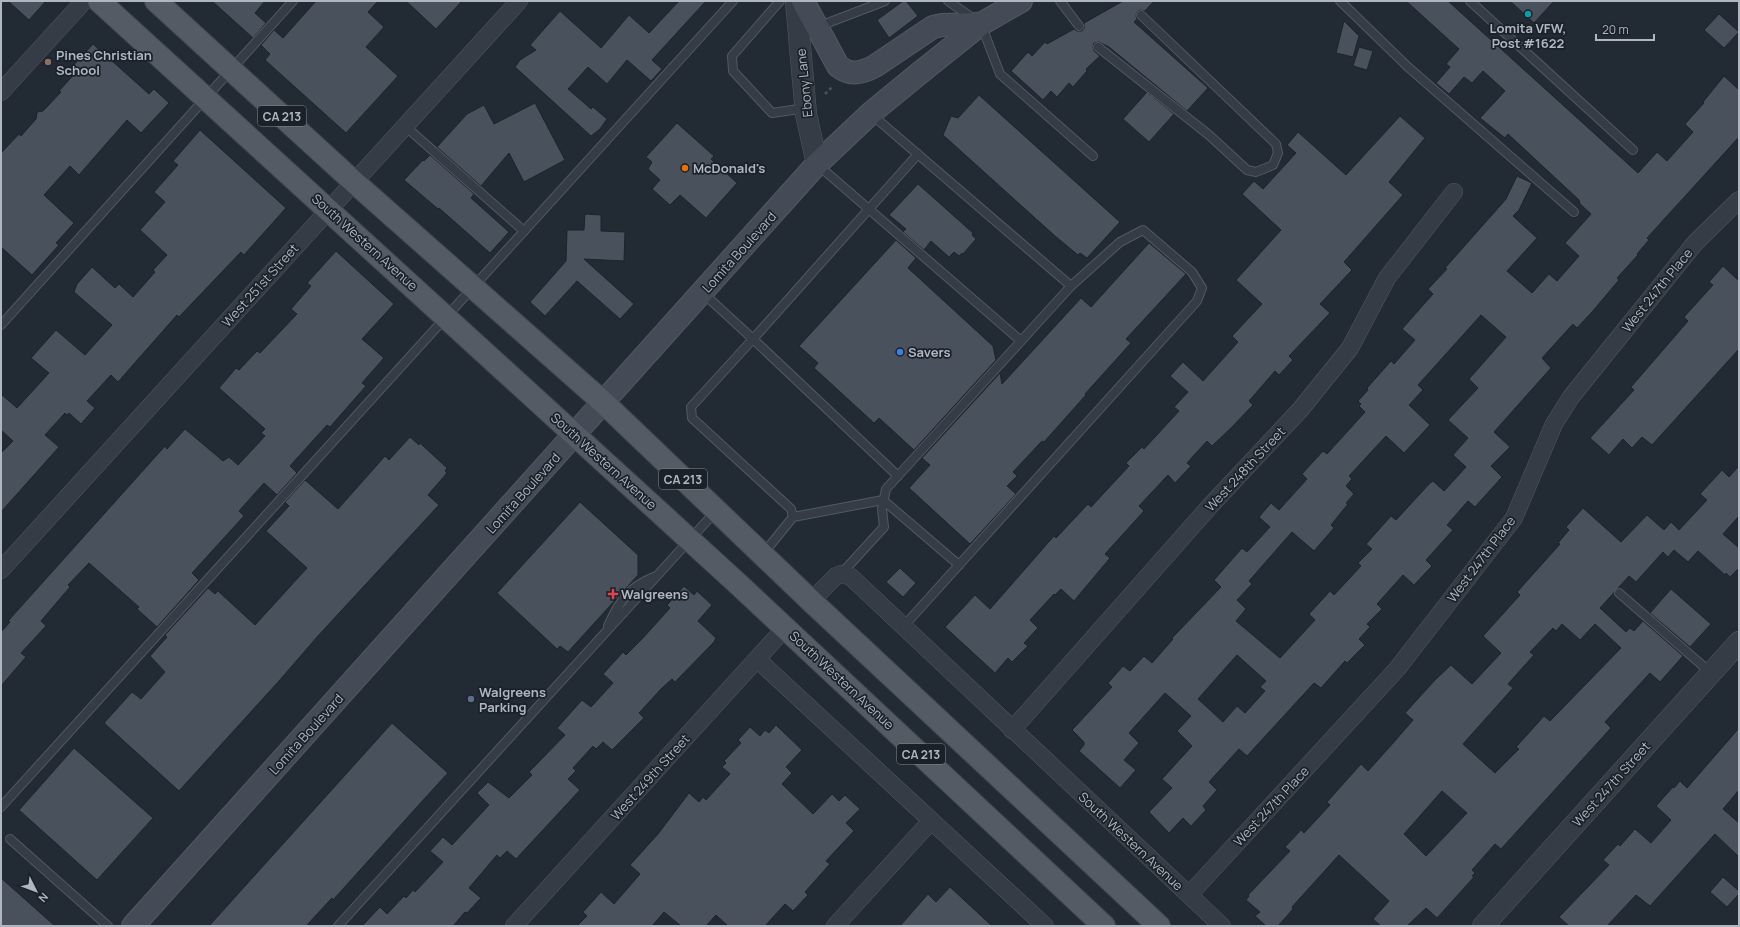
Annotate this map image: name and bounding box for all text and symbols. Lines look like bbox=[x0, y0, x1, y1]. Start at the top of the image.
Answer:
marker: Lomita VFW, Post #1622 bbox=[1523, 9, 1533, 19]
scale bar bbox=[1596, 16, 1654, 42]
place label: Lomita VFW, Post #1622 bbox=[1490, 19, 1567, 52]
text: 20 m bbox=[1602, 21, 1629, 38]
place label: Pines Christian School bbox=[56, 46, 152, 79]
street label: Ebony Lane bbox=[791, 47, 817, 118]
marker: Pines Christian School bbox=[43, 57, 53, 67]
road number: CA 213 bbox=[258, 106, 306, 126]
place label: McDonald's bbox=[693, 159, 765, 177]
marker: McDonald's bbox=[680, 163, 690, 173]
street label: South Western Avenue bbox=[308, 190, 422, 295]
street label: Lomita Boulevard bbox=[698, 208, 780, 296]
street label: West 251st Street bbox=[218, 239, 302, 331]
street label: West 247th Place bbox=[1618, 244, 1697, 336]
place label: Savers bbox=[908, 343, 951, 361]
marker: Savers bbox=[895, 347, 905, 357]
street label: South Western Avenue bbox=[547, 409, 661, 514]
street label: West 248th Street bbox=[1201, 423, 1289, 515]
street label: Lomita Boulevard bbox=[482, 449, 564, 537]
road number: CA 213 bbox=[659, 469, 707, 489]
street label: West 247th Place bbox=[1443, 512, 1519, 606]
place label: Walgreens bbox=[621, 585, 688, 603]
marker: Walgreens bbox=[608, 589, 618, 599]
street label: South Western Avenue bbox=[786, 627, 898, 734]
place label: Walgreens Parking bbox=[479, 683, 546, 716]
street label: Lomita Boulevard bbox=[265, 690, 347, 778]
marker: Walgreens Parking bbox=[466, 694, 476, 704]
street label: West 249th Street bbox=[606, 730, 694, 824]
street label: West 247th Street bbox=[1568, 738, 1654, 830]
road number: CA 213 bbox=[897, 744, 945, 764]
street label: West 247th Place bbox=[1229, 762, 1313, 850]
street label: South Western Avenue bbox=[1075, 788, 1187, 895]
north arrow bbox=[16, 871, 56, 911]
text: N bbox=[36, 890, 52, 906]

